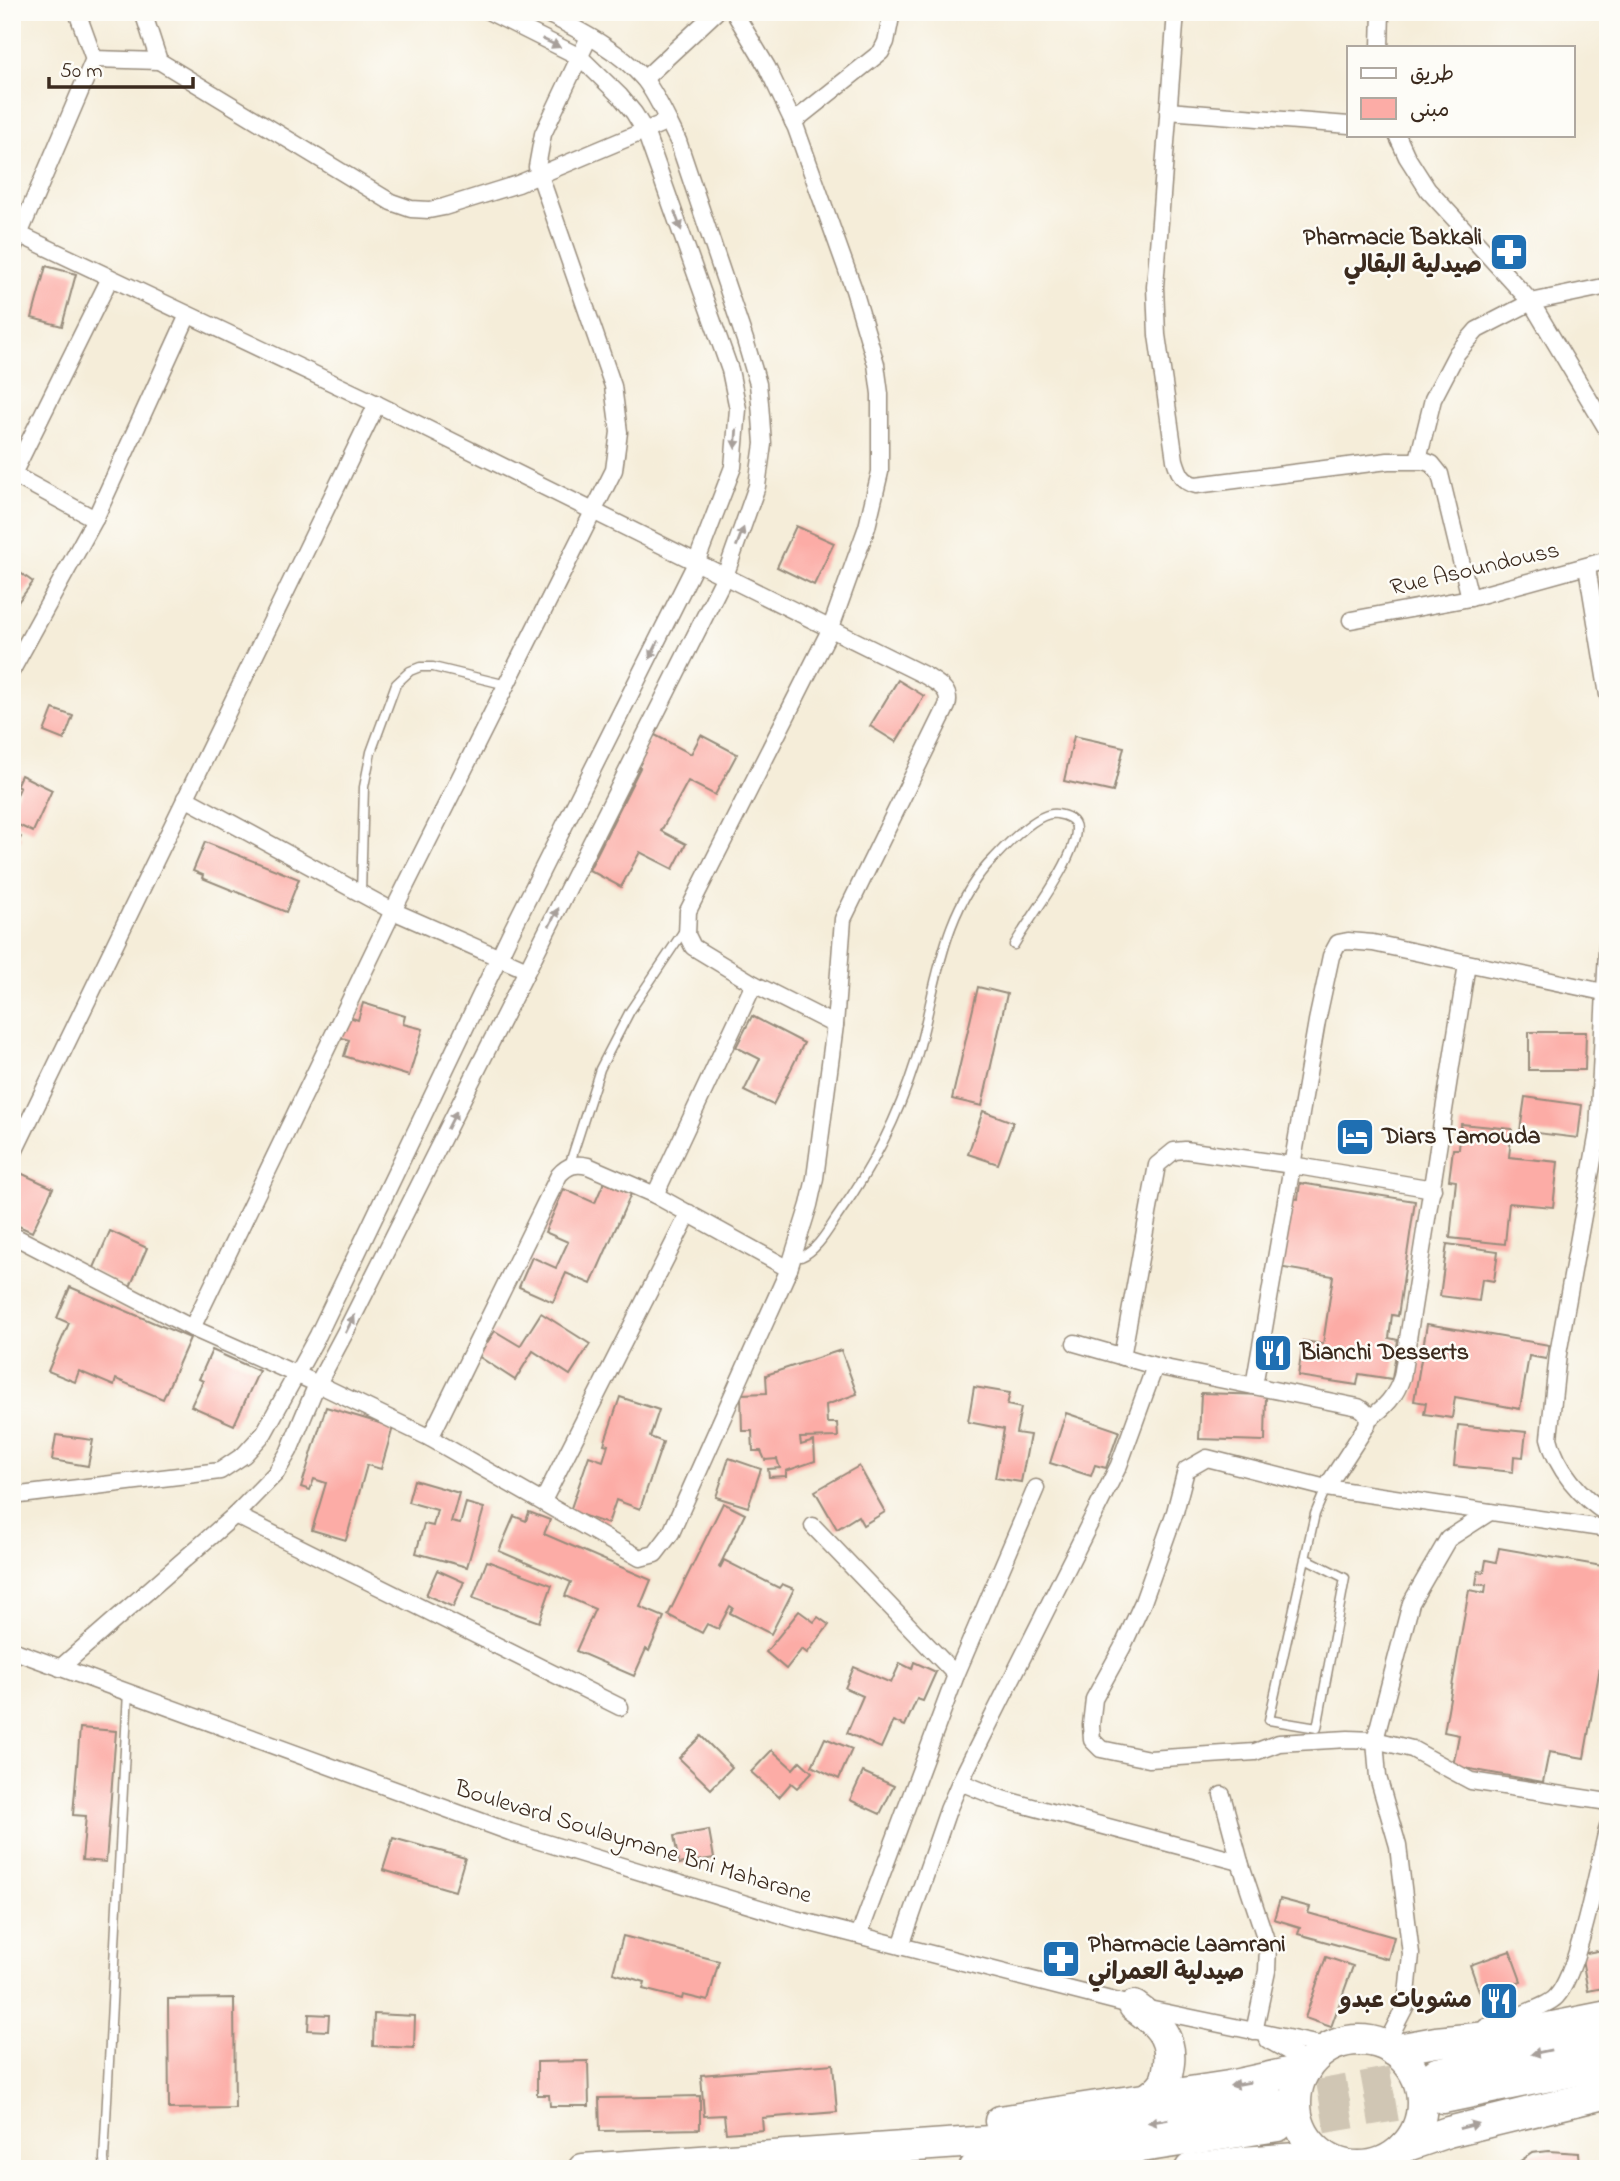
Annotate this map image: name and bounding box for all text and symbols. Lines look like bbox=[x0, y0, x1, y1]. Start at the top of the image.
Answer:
one-way arrow bbox=[541, 37, 561, 48]
scale bar bbox=[49, 46, 192, 90]
legend bbox=[1347, 46, 1574, 136]
text: 50 m bbox=[60, 57, 103, 87]
text: طريق bbox=[1410, 60, 1454, 90]
text: مبنى bbox=[1410, 96, 1449, 126]
one-way arrow bbox=[673, 211, 684, 232]
place label: Pharmacie Bakkali صيدلية البقالي bbox=[1303, 221, 1482, 285]
pharmacy icon: Pharmacie Bakkali صيدلية البقالي bbox=[1488, 231, 1530, 273]
one-way arrow bbox=[731, 428, 742, 450]
one-way arrow bbox=[735, 526, 746, 547]
street label: Rue Asoundouss bbox=[1387, 534, 1563, 606]
one-way arrow bbox=[649, 640, 660, 660]
one-way arrow bbox=[548, 907, 559, 927]
one-way arrow bbox=[446, 1110, 458, 1130]
hotel icon: Diars Tamouda bbox=[1334, 1116, 1376, 1158]
place label: Diars Tamouda bbox=[1381, 1120, 1541, 1155]
one-way arrow bbox=[344, 1314, 356, 1333]
restaurant icon: Bianchi Desserts bbox=[1252, 1332, 1294, 1374]
place label: Bianchi Desserts bbox=[1299, 1336, 1469, 1371]
street label: Boulevard Soulaymane Bni Maharane bbox=[449, 1772, 816, 1915]
place label: Pharmacie Laamrani صيدلية العمراني bbox=[1088, 1928, 1286, 1992]
pharmacy icon: Pharmacie Laamrani صيدلية العمراني bbox=[1040, 1938, 1082, 1980]
restaurant icon: مشويات عبدو bbox=[1478, 1980, 1520, 2022]
place label: مشويات عبدو bbox=[1338, 1984, 1472, 2019]
one-way arrow bbox=[1530, 2047, 1552, 2058]
one-way arrow bbox=[1229, 2079, 1251, 2090]
one-way arrow bbox=[1147, 2115, 1169, 2126]
one-way arrow bbox=[1459, 2120, 1481, 2131]

